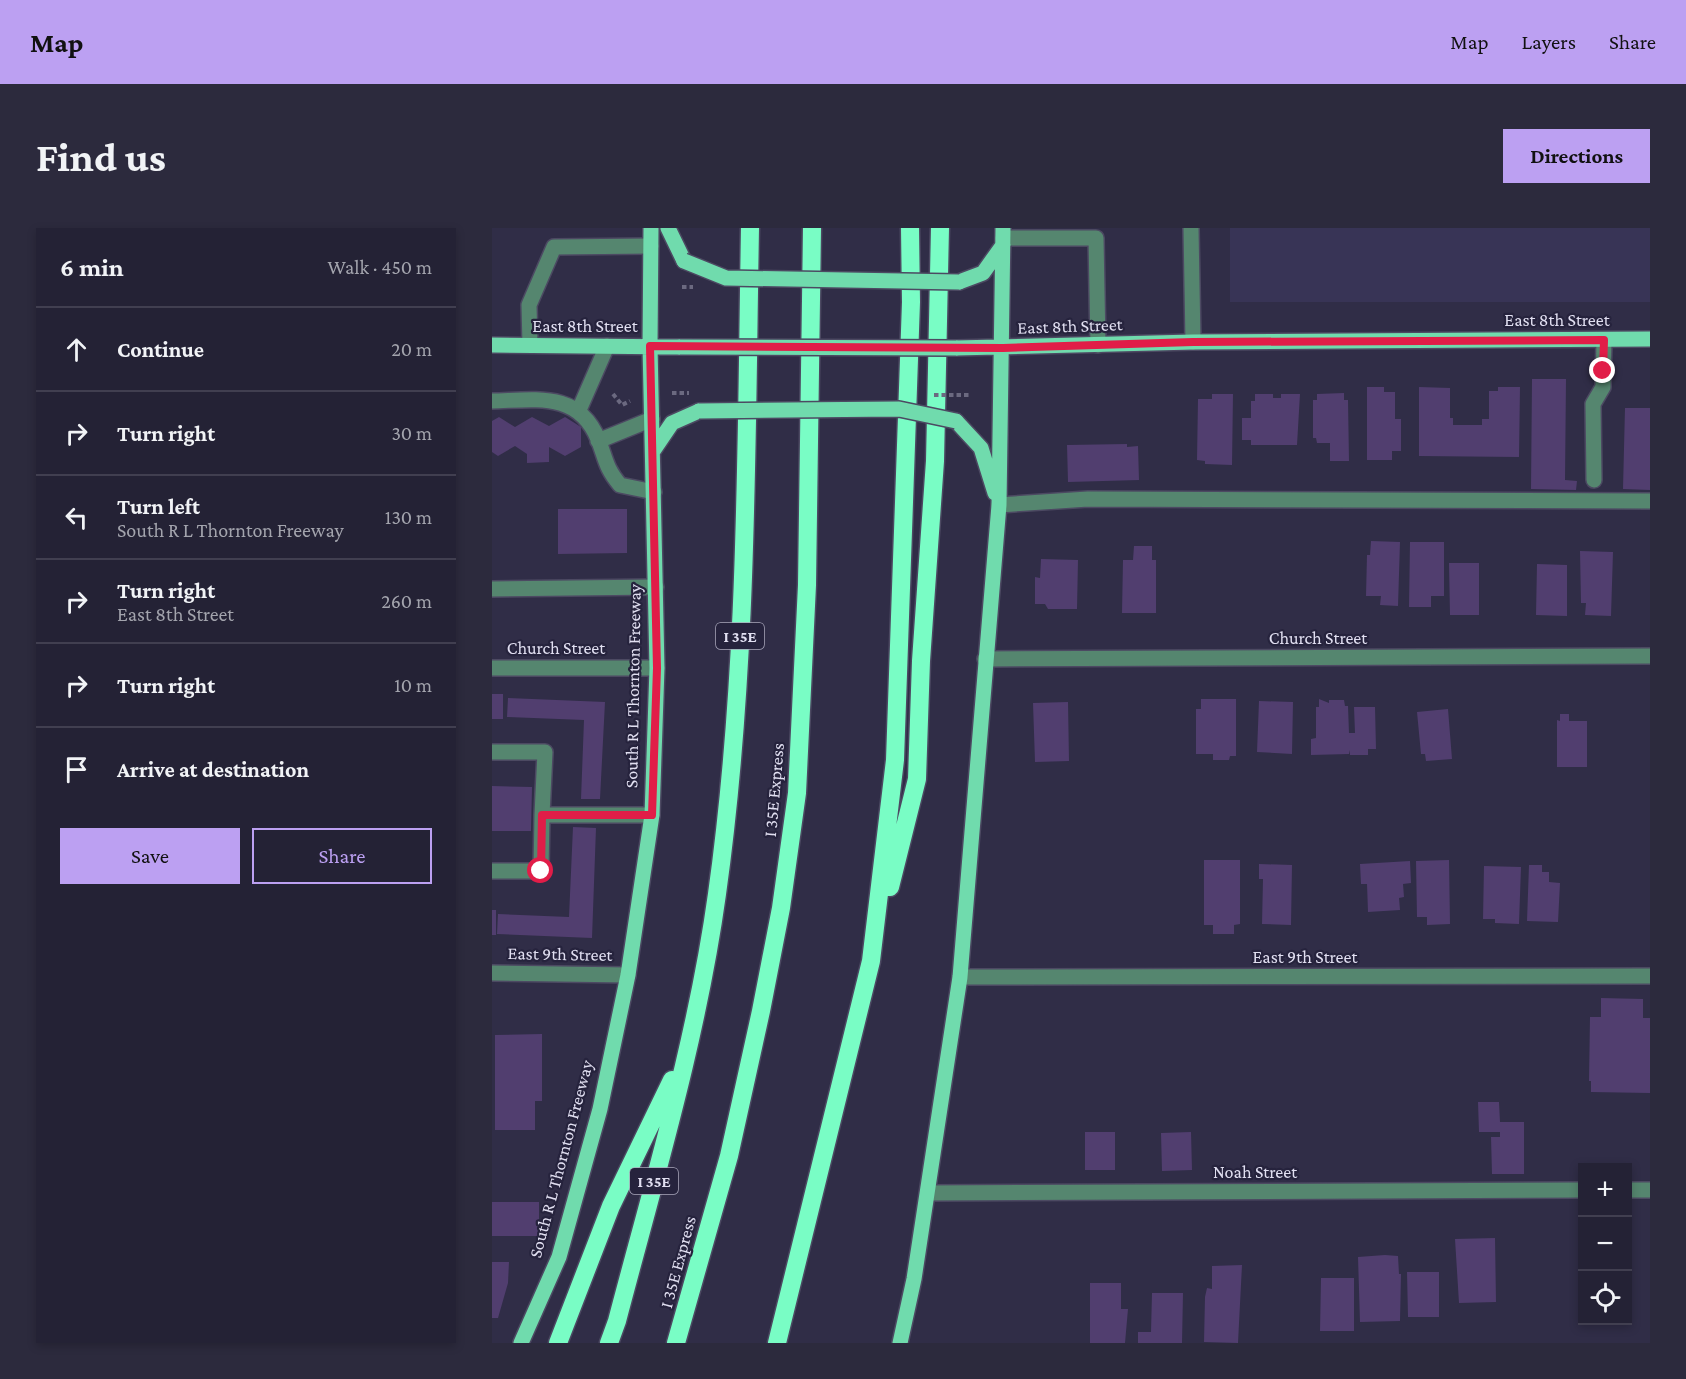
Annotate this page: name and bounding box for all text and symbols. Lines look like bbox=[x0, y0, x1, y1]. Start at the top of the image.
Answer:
text: Map bbox=[30, 27, 83, 58]
text: Map bbox=[1450, 30, 1489, 54]
text: Layers bbox=[1522, 30, 1576, 54]
text: Share bbox=[1609, 30, 1656, 54]
button: Directions bbox=[1503, 129, 1650, 183]
text: Find us bbox=[36, 133, 166, 180]
text: 6 min bbox=[60, 253, 124, 282]
text: Walk · 450 m bbox=[327, 256, 432, 278]
street label: East 8th Street bbox=[1504, 310, 1611, 330]
street label: East 8th Street bbox=[1017, 314, 1124, 338]
street label: East 8th Street bbox=[532, 316, 639, 336]
icon: ahead bbox=[60, 333, 93, 366]
text: Continue bbox=[117, 337, 204, 362]
text: 20 m bbox=[391, 338, 432, 360]
route end bbox=[1589, 357, 1615, 383]
icon: right bbox=[60, 417, 93, 450]
text: Turn right bbox=[117, 421, 215, 446]
text: 30 m bbox=[391, 422, 432, 444]
text: Turn left bbox=[117, 494, 200, 519]
icon: left bbox=[60, 501, 93, 534]
text: 130 m bbox=[385, 506, 432, 528]
text: South R L Thornton Freeway bbox=[117, 519, 344, 541]
text: Turn right bbox=[117, 578, 215, 603]
street label: South R L Thornton Freeway bbox=[621, 583, 645, 788]
icon: right bbox=[60, 585, 93, 618]
text: 260 m bbox=[381, 590, 432, 612]
text: East 8th Street bbox=[117, 603, 234, 625]
road number: I 35E bbox=[716, 623, 764, 649]
street label: Church Street bbox=[1269, 628, 1368, 648]
street label: Church Street bbox=[507, 638, 606, 658]
icon: right bbox=[60, 669, 93, 702]
text: Turn right bbox=[117, 673, 215, 698]
text: 10 m bbox=[394, 674, 432, 696]
street label: I 35E Express bbox=[760, 742, 788, 838]
icon: arrive bbox=[60, 753, 93, 786]
text: Arrive at destination bbox=[117, 757, 309, 782]
button: Save bbox=[60, 828, 240, 884]
button: Share bbox=[252, 828, 432, 884]
route start bbox=[527, 857, 553, 883]
street label: East 9th Street bbox=[507, 943, 614, 965]
street label: East 9th Street bbox=[1253, 947, 1358, 967]
street label: South R L Thornton Freeway bbox=[525, 1057, 597, 1260]
street label: Noah Street bbox=[1213, 1162, 1298, 1182]
map controls bbox=[1578, 1163, 1632, 1325]
button: + bbox=[1578, 1163, 1632, 1217]
road number: I 35E bbox=[630, 1168, 678, 1194]
street label: I 35E Express bbox=[656, 1214, 700, 1310]
button: − bbox=[1578, 1217, 1632, 1271]
button: locate bbox=[1578, 1271, 1632, 1325]

